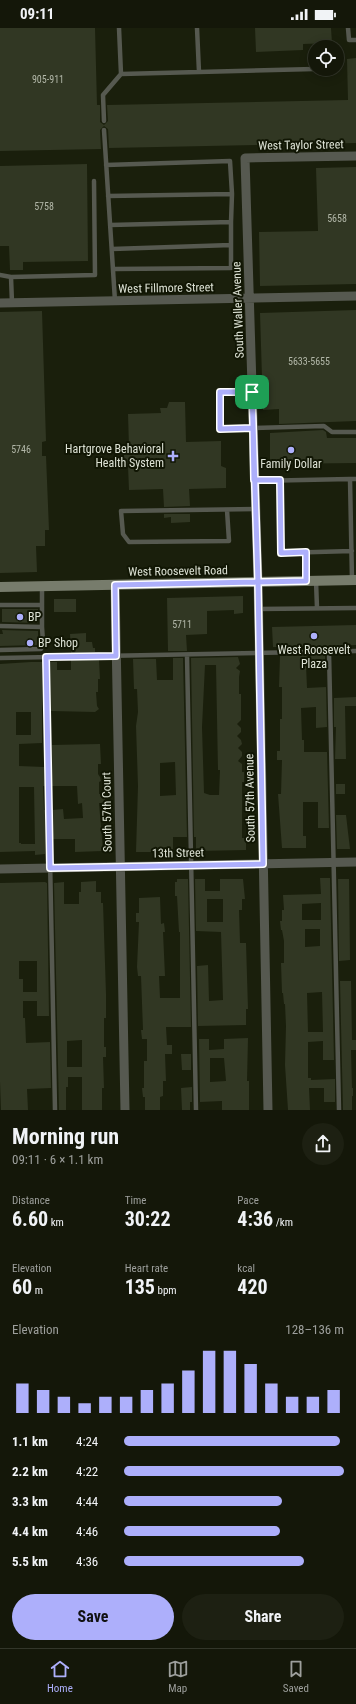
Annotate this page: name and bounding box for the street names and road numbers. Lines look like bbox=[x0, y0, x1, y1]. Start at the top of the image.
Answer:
street label: West Taylor Street bbox=[258, 137, 344, 153]
street label: South Waller Avenue bbox=[229, 261, 247, 359]
street label: West Fillmore Street bbox=[118, 280, 214, 296]
street label: West Roosevelt Road bbox=[128, 563, 228, 579]
street label: South 57th Avenue bbox=[242, 753, 258, 842]
street label: South 57th Court bbox=[99, 771, 115, 852]
street label: 13th Street bbox=[152, 846, 205, 860]

